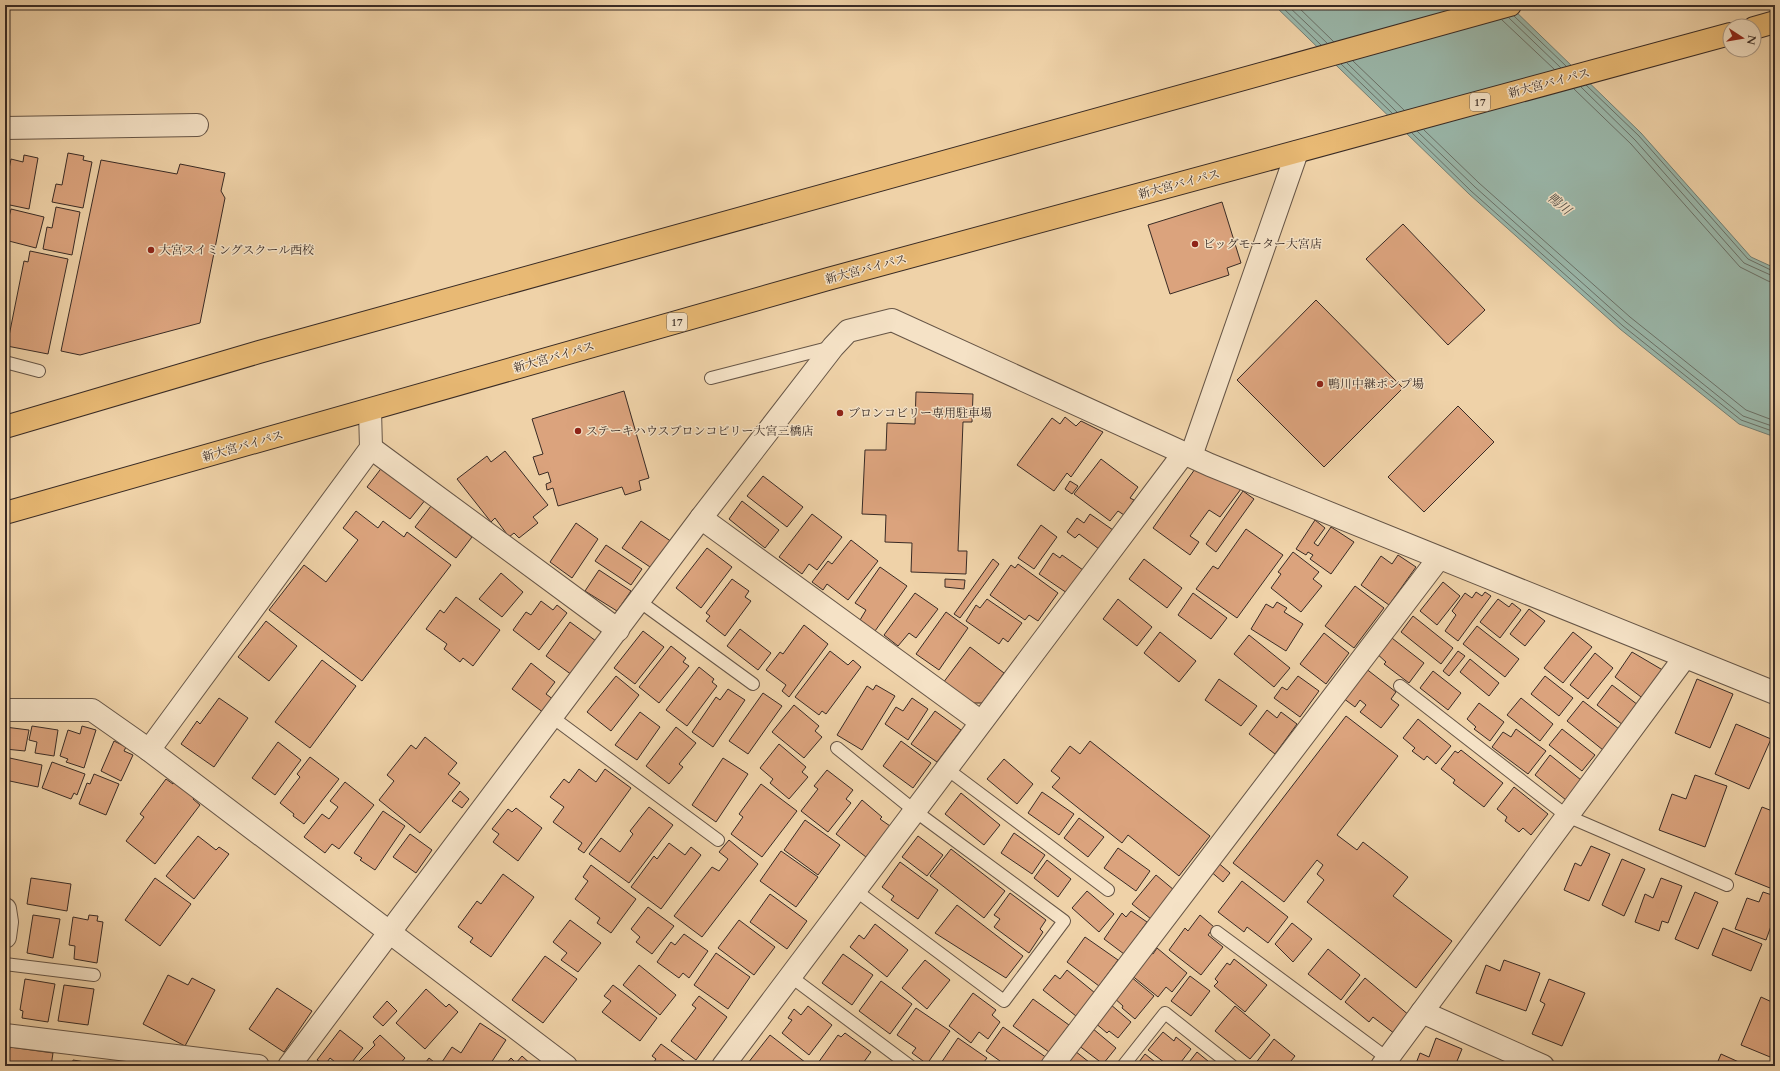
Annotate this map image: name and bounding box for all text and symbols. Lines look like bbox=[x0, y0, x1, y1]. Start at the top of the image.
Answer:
north arrow bbox=[1722, 18, 1762, 58]
text: N bbox=[1743, 34, 1760, 47]
street label: 新大宮バイパス bbox=[1506, 64, 1592, 102]
road number: 17 bbox=[1470, 93, 1490, 111]
street label: 新大宮バイパス bbox=[1136, 165, 1222, 203]
water label: 鴨川 bbox=[1543, 189, 1576, 221]
place label: ビッグモーター大宮店 bbox=[1203, 236, 1322, 252]
marker: ビッグモーター大宮店 bbox=[1190, 239, 1200, 249]
place label: 大宮スイミングスクール西校 bbox=[159, 242, 314, 258]
marker: 大宮スイミングスクール西校 bbox=[146, 245, 156, 255]
street label: 新大宮バイパス bbox=[823, 250, 909, 288]
road number: 17 bbox=[667, 313, 687, 331]
street label: 新大宮バイパス bbox=[512, 338, 596, 376]
place label: 鴨川中継ポンプ場 bbox=[1328, 376, 1424, 392]
marker: 鴨川中継ポンプ場 bbox=[1315, 379, 1325, 389]
place label: ブロンコビリー専用駐車場 bbox=[848, 405, 992, 421]
marker: ブロンコビリー専用駐車場 bbox=[835, 408, 845, 418]
place label: ステーキハウスブロンコビリー大宮三橋店 bbox=[586, 423, 813, 439]
marker: ステーキハウスブロンコビリー大宮三橋店 bbox=[573, 426, 583, 436]
street label: 新大宮バイパス bbox=[201, 427, 285, 465]

